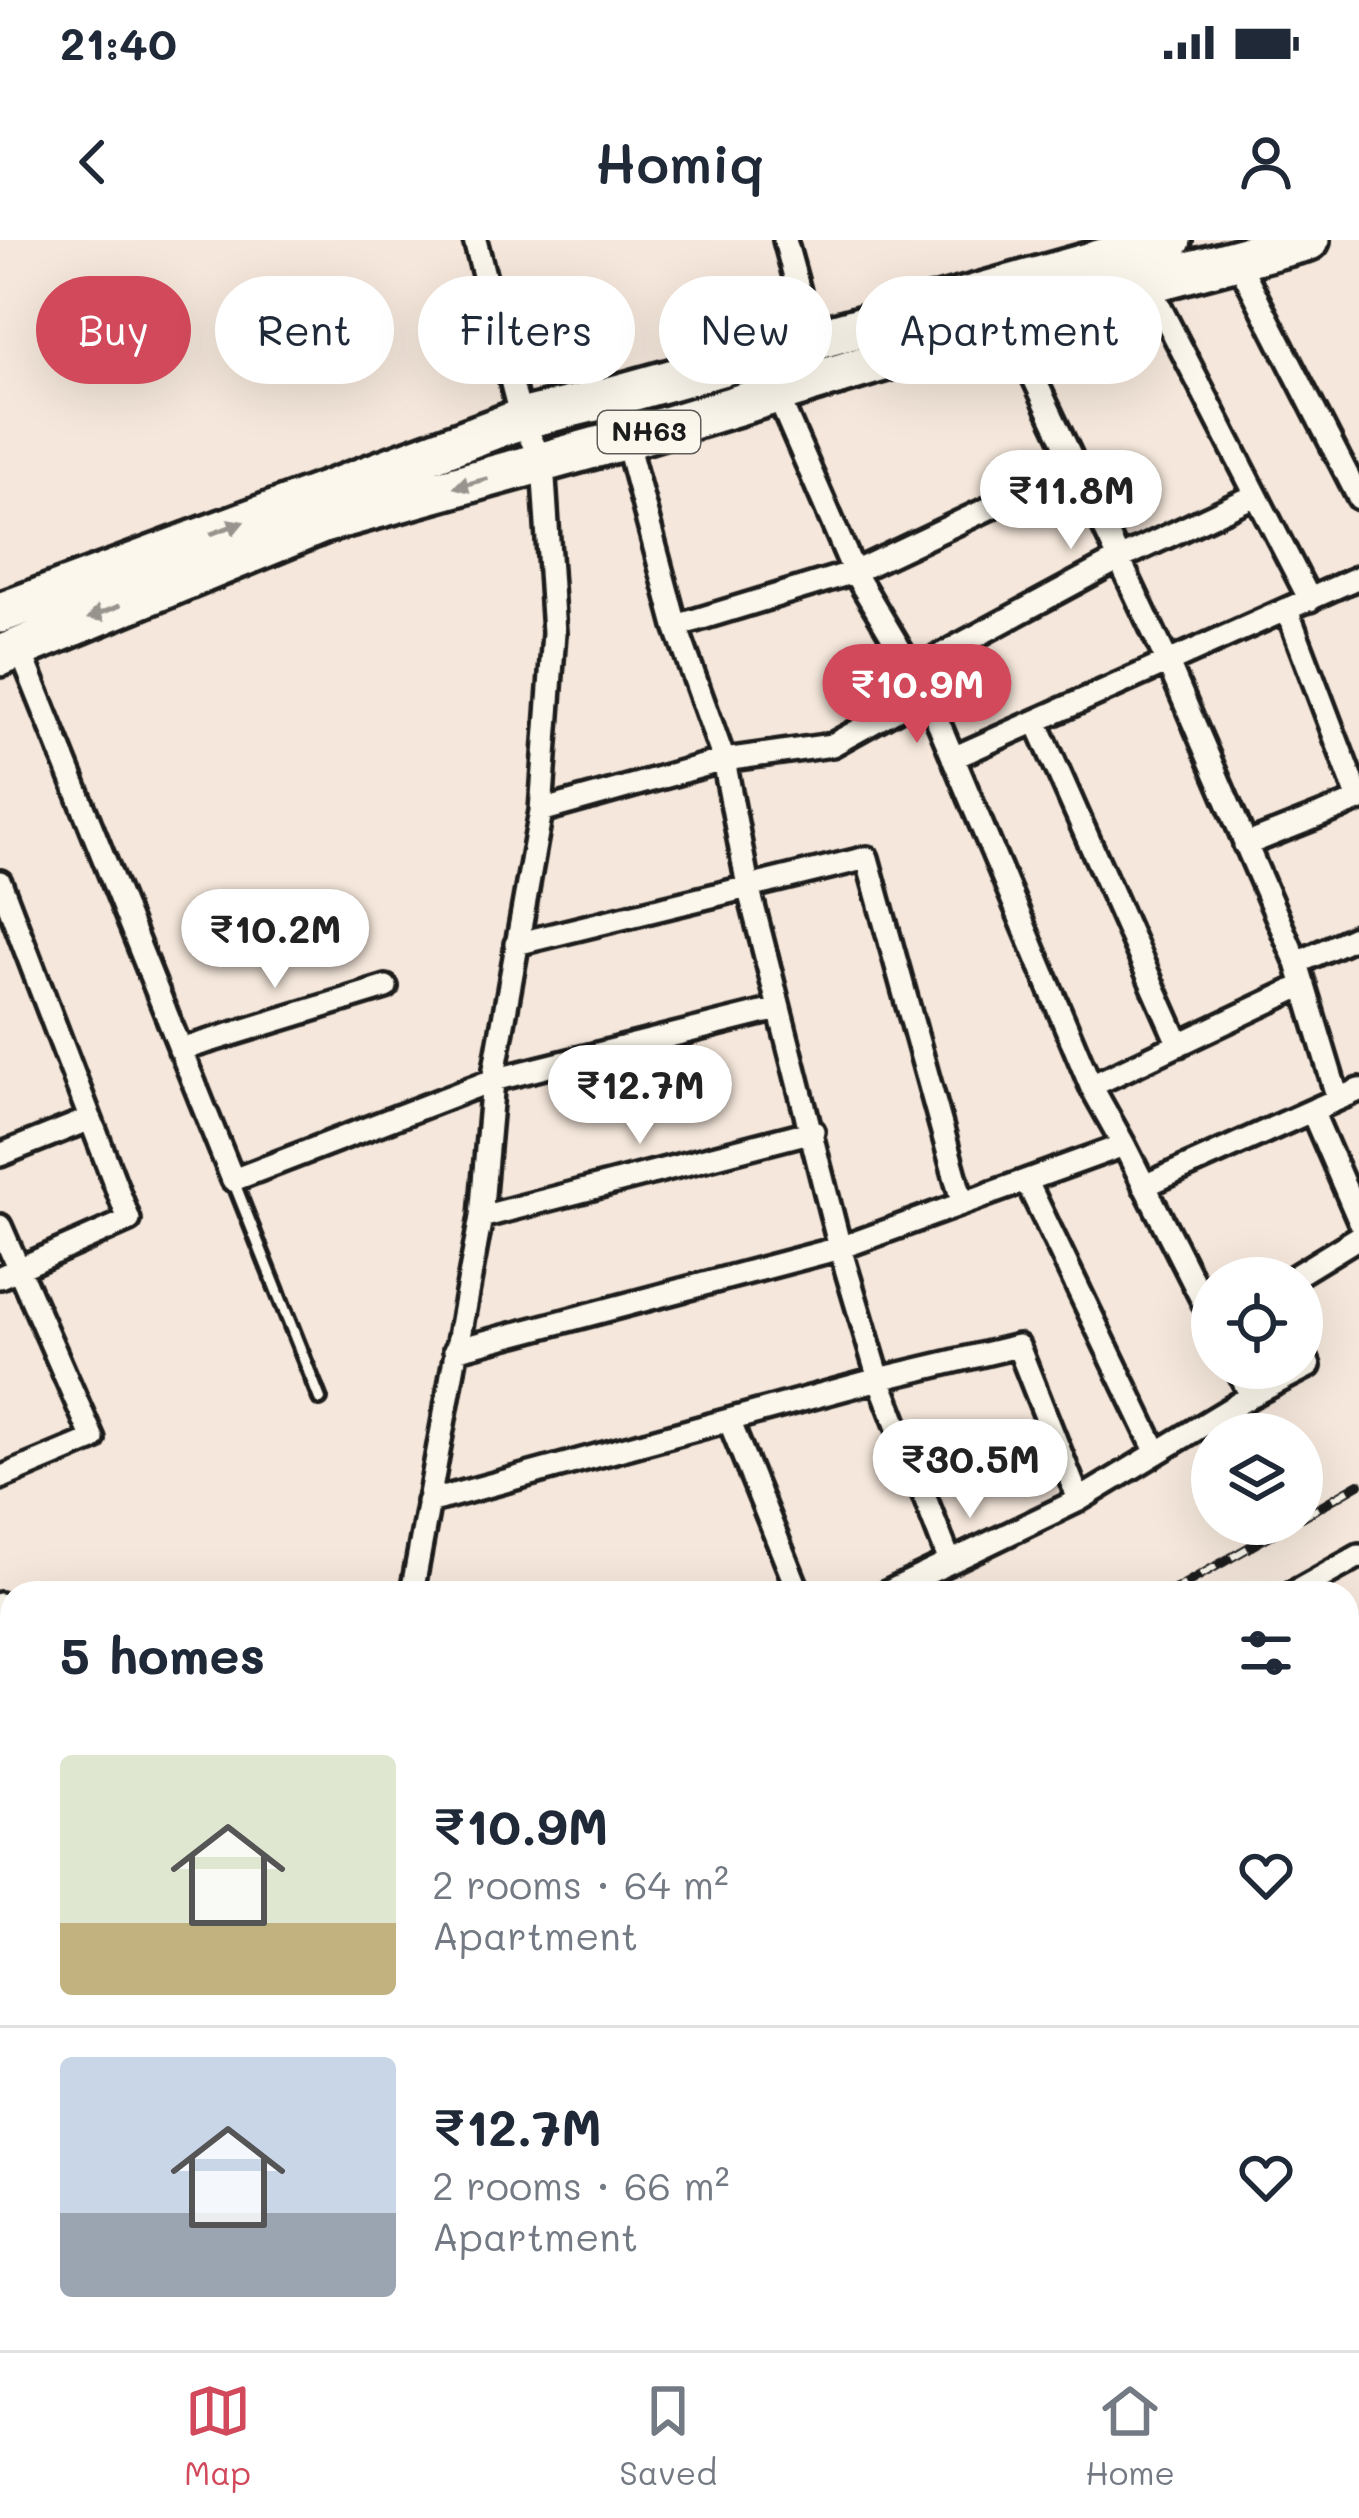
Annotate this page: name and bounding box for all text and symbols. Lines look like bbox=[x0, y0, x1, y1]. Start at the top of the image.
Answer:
text: 21:40 bbox=[60, 13, 177, 71]
text: Homiq bbox=[595, 127, 764, 198]
icon: back bbox=[60, 129, 126, 195]
icon: person bbox=[1233, 129, 1299, 195]
chip: Buy bbox=[36, 276, 191, 384]
chip: Rent bbox=[215, 276, 394, 384]
chip: Filters bbox=[418, 276, 635, 384]
chip: New bbox=[659, 276, 832, 384]
chip: Apartment bbox=[856, 276, 1162, 384]
road number: NH63 bbox=[598, 411, 700, 453]
pin: ₹11.8M bbox=[973, 450, 1169, 552]
text: ₹11.8M bbox=[1007, 463, 1135, 514]
one-way arrow bbox=[453, 474, 490, 493]
one-way arrow bbox=[210, 518, 246, 536]
one-way arrow bbox=[86, 603, 122, 622]
pin: ₹10.9M bbox=[819, 644, 1015, 746]
text: ₹10.9M bbox=[849, 657, 985, 708]
pin: ₹10.2M bbox=[177, 889, 373, 991]
text: ₹10.2M bbox=[208, 902, 342, 953]
pin: ₹12.7M bbox=[542, 1045, 738, 1147]
text: ₹12.7M bbox=[575, 1058, 705, 1109]
map controls bbox=[1191, 1257, 1323, 1545]
button: locate bbox=[1191, 1257, 1323, 1389]
button: layers bbox=[1191, 1413, 1323, 1545]
pin: ₹30.5M bbox=[872, 1419, 1068, 1521]
text: ₹30.5M bbox=[900, 1432, 1040, 1483]
text: 5 homes bbox=[60, 1620, 265, 1687]
icon: filters bbox=[1233, 1620, 1299, 1686]
text: ₹10.9M bbox=[432, 1791, 609, 1858]
icon: home bbox=[156, 1803, 300, 1947]
icon: heart bbox=[1233, 1842, 1299, 1908]
text: 2 rooms · 64 m² bbox=[432, 1858, 729, 1909]
text: Apartment bbox=[432, 1909, 638, 1960]
text: ₹12.7M bbox=[432, 2092, 602, 2159]
icon: home bbox=[156, 2105, 300, 2249]
icon: heart bbox=[1233, 2144, 1299, 2210]
text: 2 rooms · 66 m² bbox=[432, 2159, 729, 2210]
text: Apartment bbox=[432, 2210, 638, 2261]
tab: Map bbox=[184, 2378, 251, 2493]
tab: Saved bbox=[619, 2378, 717, 2493]
tab: Home bbox=[1085, 2378, 1175, 2493]

